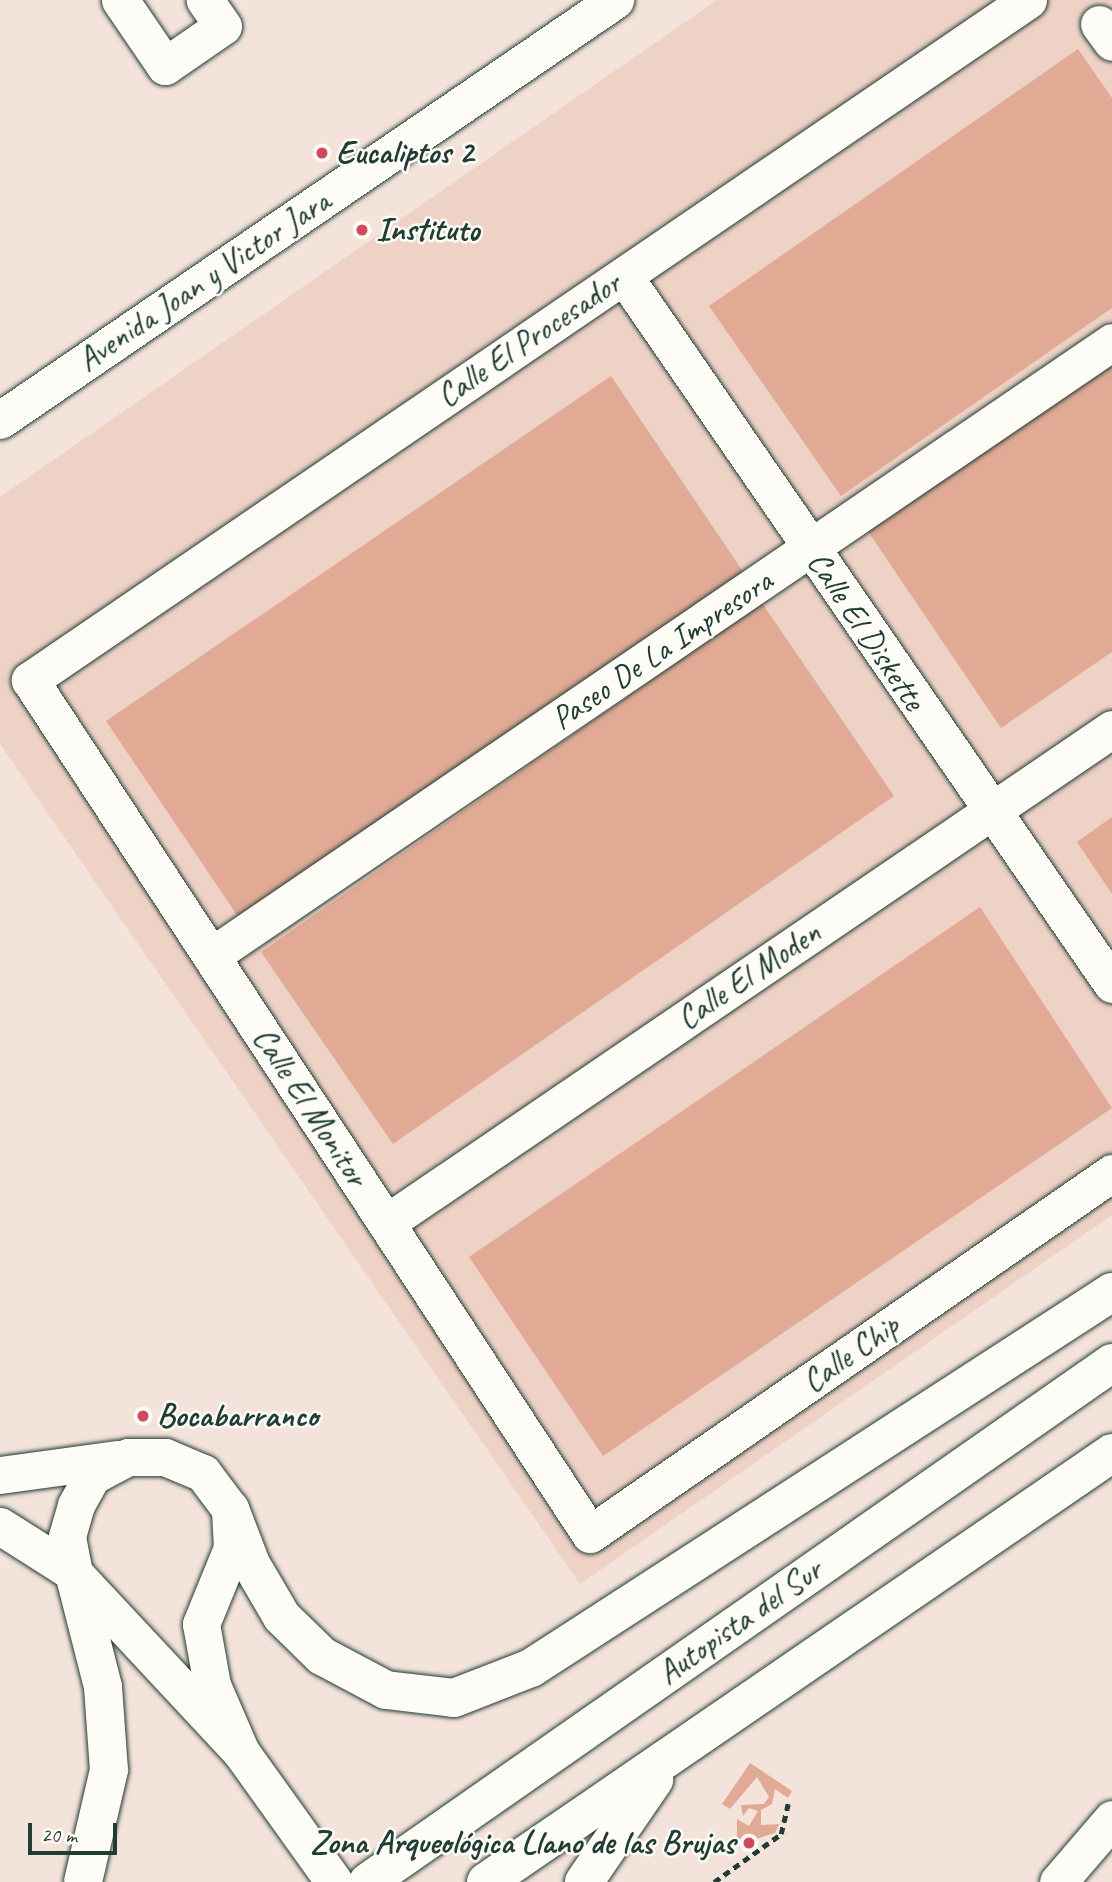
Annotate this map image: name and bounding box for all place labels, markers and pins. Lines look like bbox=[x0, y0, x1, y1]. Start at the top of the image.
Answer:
place label: Eucaliptos 2 bbox=[336, 133, 473, 173]
marker: Eucaliptos 2 bbox=[314, 145, 330, 161]
place label: Instituto bbox=[376, 210, 479, 250]
marker: Instituto bbox=[354, 222, 370, 238]
place label: Bocabarranco bbox=[157, 1396, 318, 1436]
marker: Bocabarranco bbox=[135, 1408, 151, 1424]
place label: Zona Arqueológica Llano de las Brujas bbox=[308, 1823, 735, 1863]
marker: Zona Arqueológica Llano de las Brujas bbox=[741, 1835, 757, 1851]

